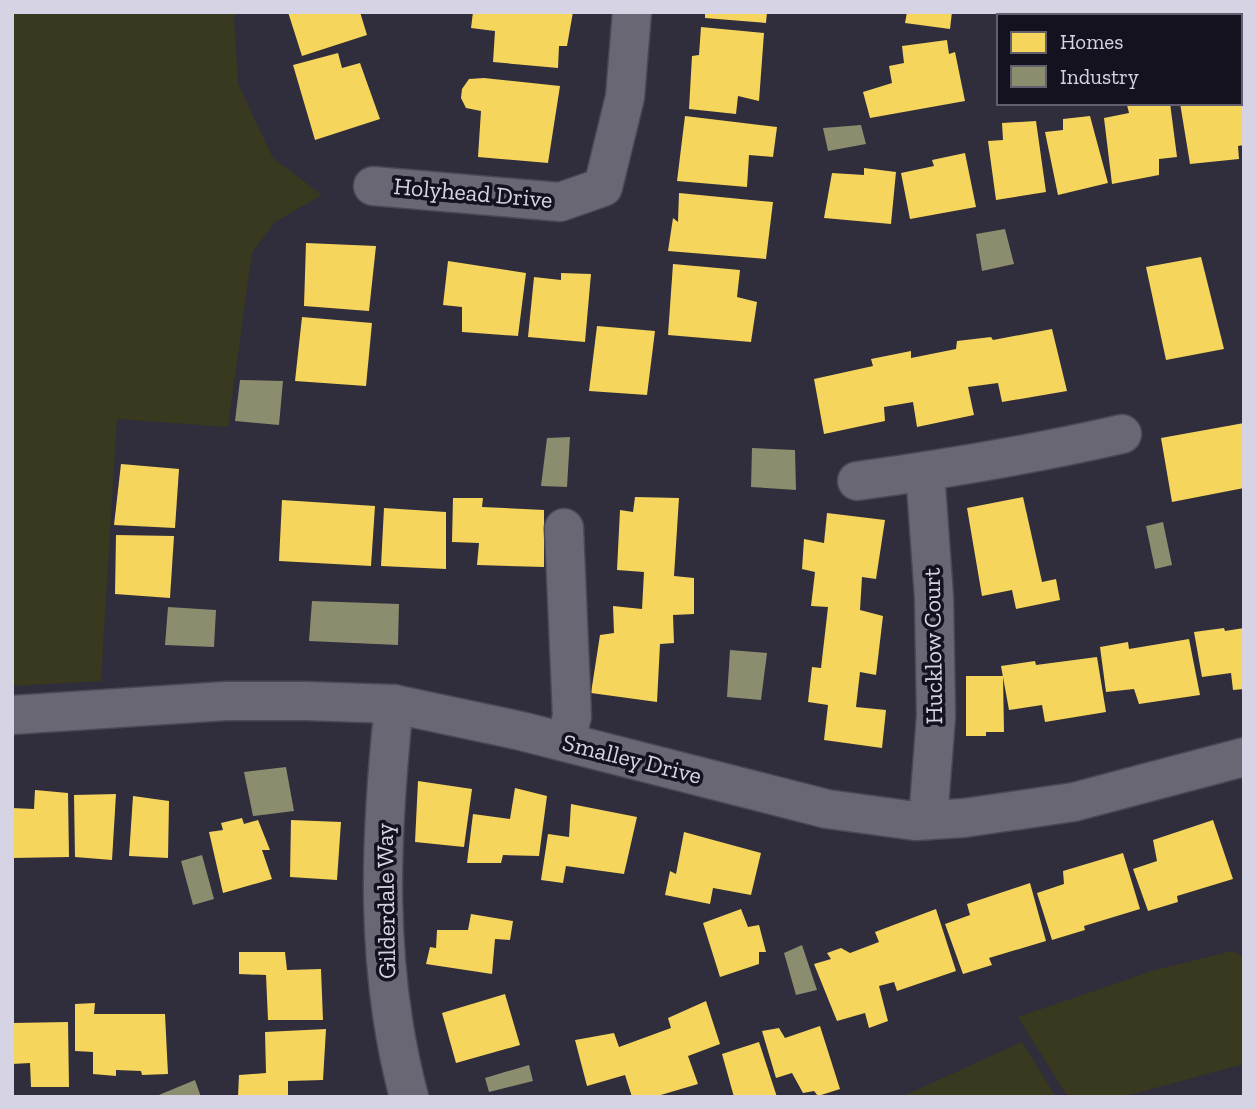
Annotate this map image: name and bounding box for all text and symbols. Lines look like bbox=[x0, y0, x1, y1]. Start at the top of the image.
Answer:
legend bbox=[997, 14, 1242, 105]
text: Homes bbox=[1060, 29, 1123, 54]
text: Industry bbox=[1060, 64, 1139, 89]
street label: Holyhead Drive bbox=[392, 171, 554, 214]
street label: Hucklow Court bbox=[917, 567, 948, 725]
street label: Smalley Drive bbox=[560, 727, 705, 790]
street label: Gilderdale Way bbox=[370, 822, 401, 979]

